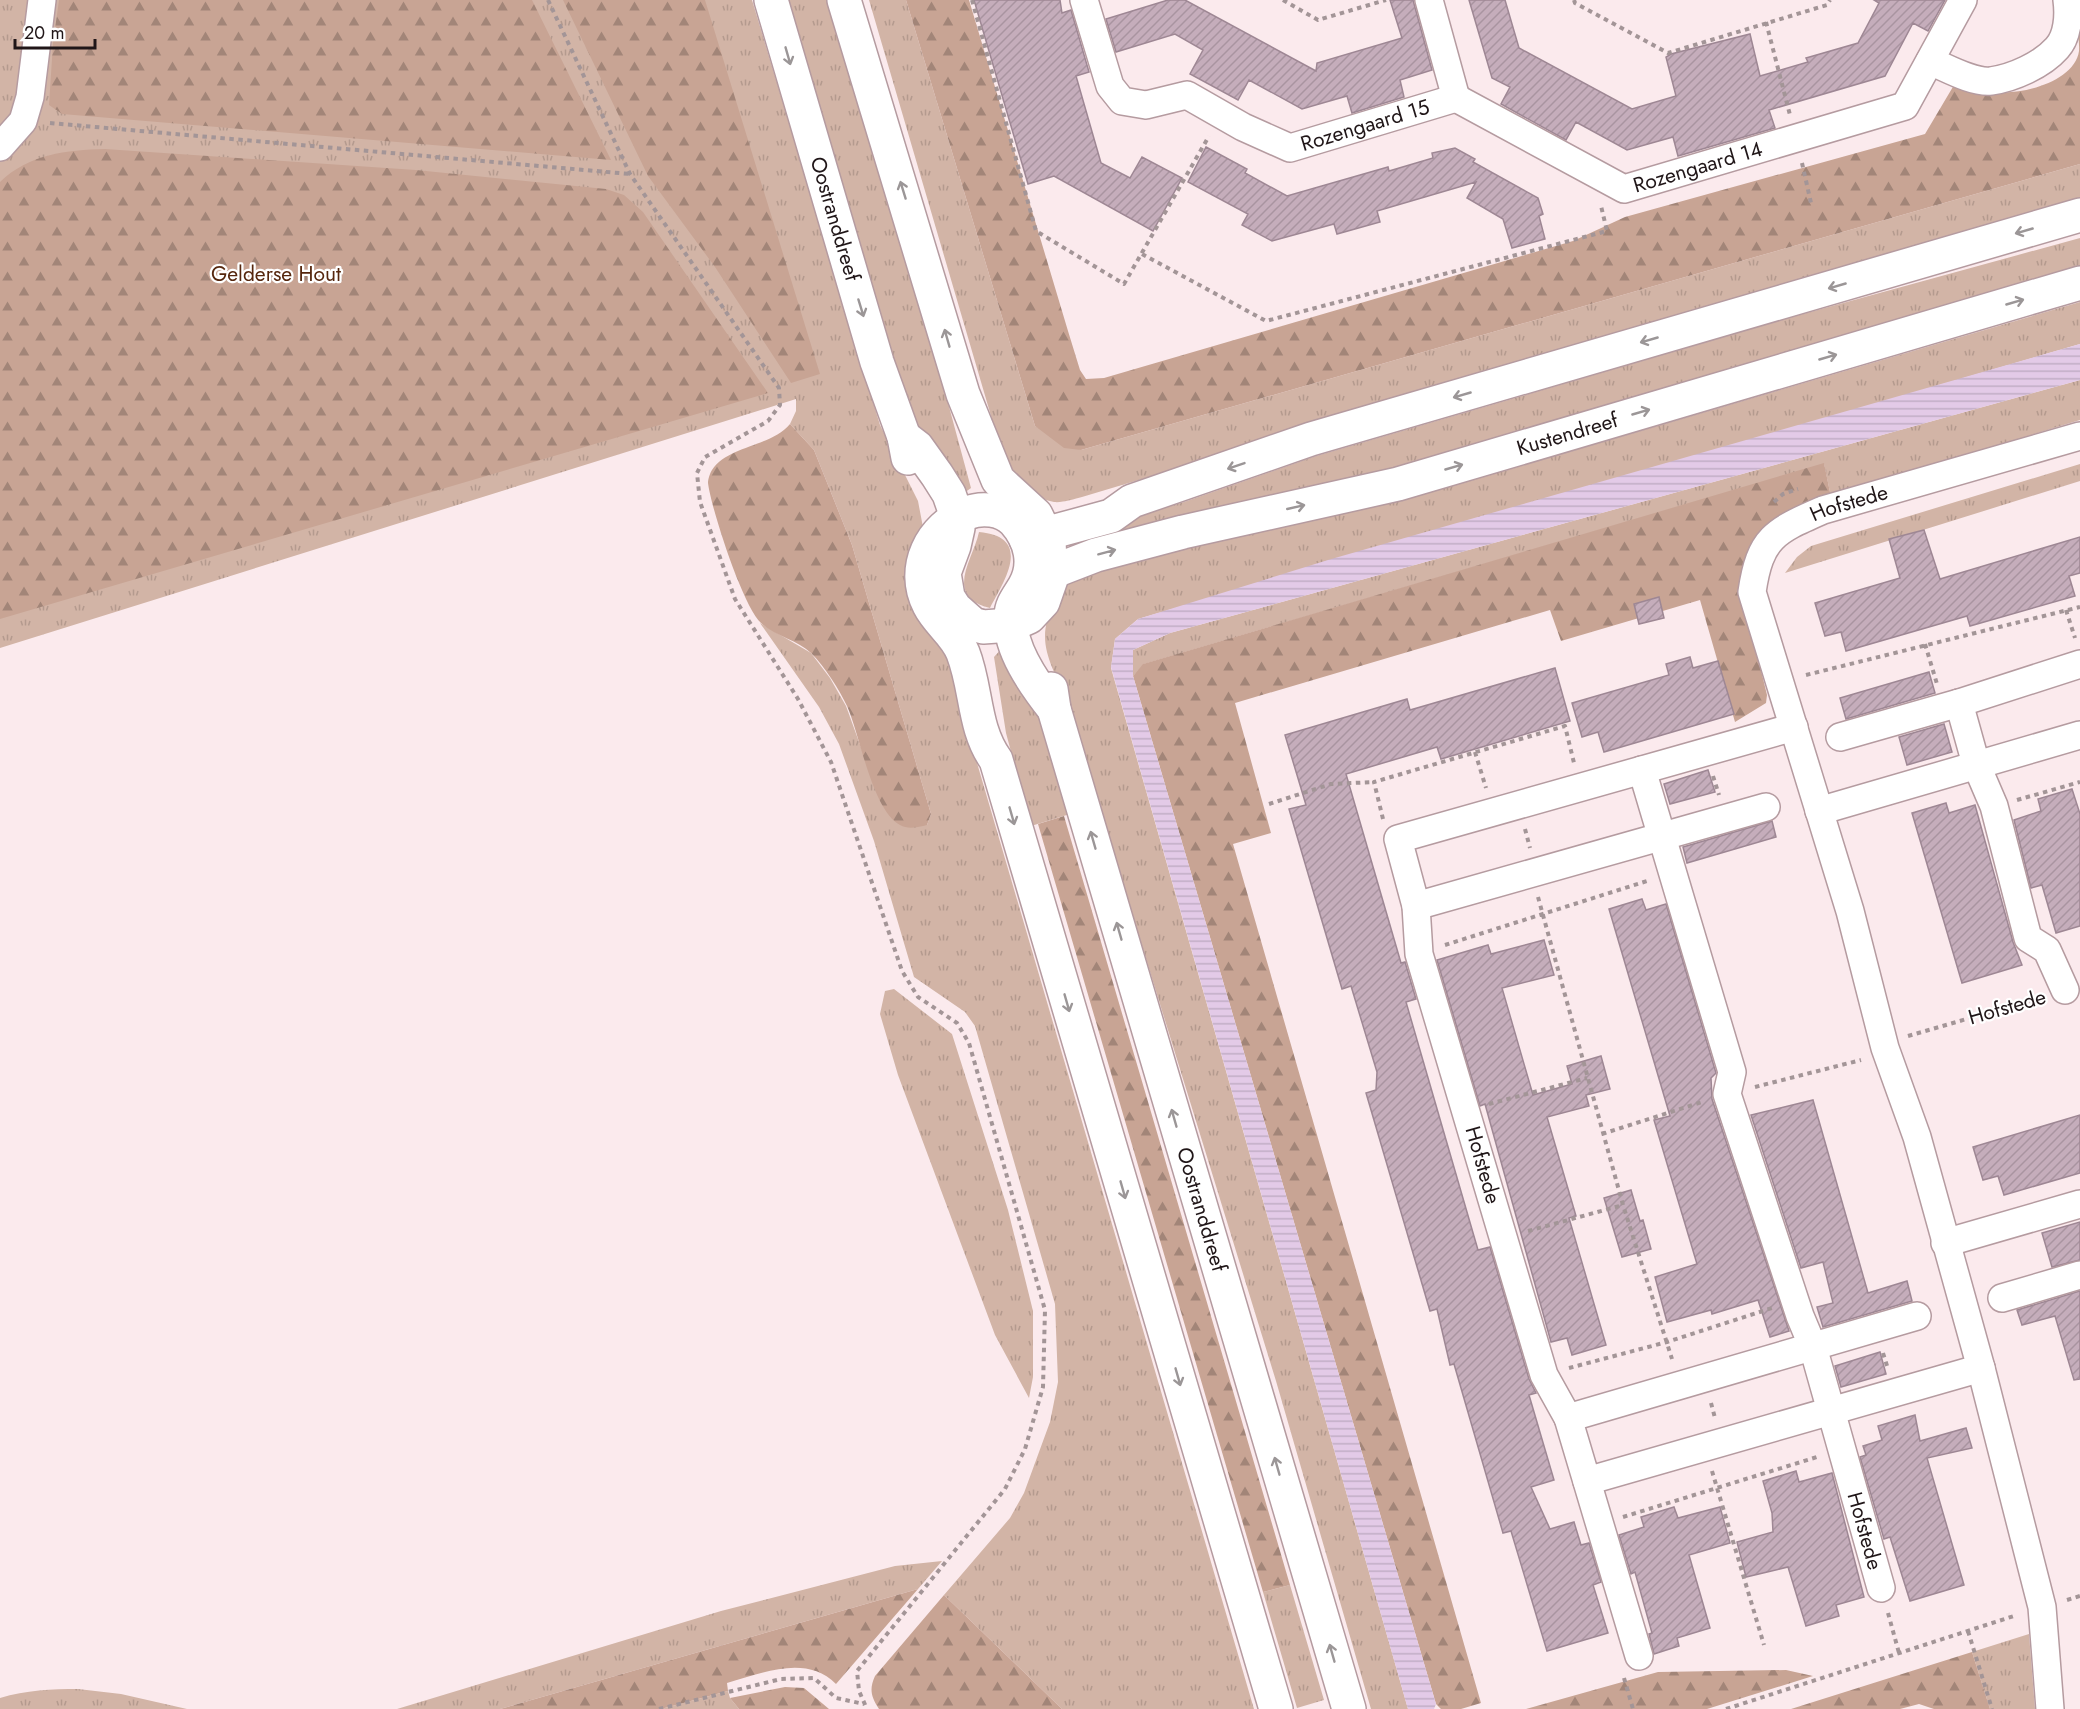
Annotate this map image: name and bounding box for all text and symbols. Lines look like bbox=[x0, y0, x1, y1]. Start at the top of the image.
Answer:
scale bar bbox=[15, 12, 94, 50]
text: 20 m bbox=[24, 20, 64, 46]
one-way arrow bbox=[783, 46, 794, 65]
street label: Rozengaard 15 bbox=[1297, 92, 1433, 159]
street label: Rozengaard 14 bbox=[1629, 134, 1766, 201]
street label: Oostranddreef bbox=[803, 153, 868, 286]
one-way arrow bbox=[897, 181, 908, 200]
one-way arrow bbox=[2015, 226, 2034, 237]
park label: Gelderse Hout bbox=[211, 259, 341, 289]
one-way arrow bbox=[1828, 280, 1847, 292]
one-way arrow bbox=[2005, 296, 2024, 307]
one-way arrow bbox=[856, 298, 867, 317]
one-way arrow bbox=[941, 329, 952, 348]
one-way arrow bbox=[1640, 335, 1659, 346]
one-way arrow bbox=[1818, 351, 1837, 362]
one-way arrow bbox=[1453, 390, 1472, 401]
street label: Kustendreef bbox=[1513, 405, 1623, 463]
one-way arrow bbox=[1631, 406, 1650, 417]
one-way arrow bbox=[1227, 461, 1246, 472]
one-way arrow bbox=[1444, 461, 1463, 472]
street label: Hofstede bbox=[1805, 477, 1892, 529]
one-way arrow bbox=[1286, 500, 1305, 512]
one-way arrow bbox=[1097, 546, 1116, 557]
one-way arrow bbox=[1007, 806, 1018, 825]
one-way arrow bbox=[1087, 831, 1098, 850]
one-way arrow bbox=[1113, 922, 1124, 941]
street label: Hofstede bbox=[1965, 982, 2050, 1032]
one-way arrow bbox=[1062, 993, 1073, 1012]
one-way arrow bbox=[1168, 1109, 1179, 1128]
street label: Hofstede bbox=[1458, 1123, 1508, 1208]
street label: Oostranddreef bbox=[1169, 1144, 1234, 1276]
one-way arrow bbox=[1118, 1180, 1129, 1199]
one-way arrow bbox=[1173, 1367, 1184, 1386]
one-way arrow bbox=[1271, 1457, 1282, 1476]
street label: Hofstede bbox=[1840, 1488, 1890, 1573]
one-way arrow bbox=[1326, 1644, 1337, 1663]

